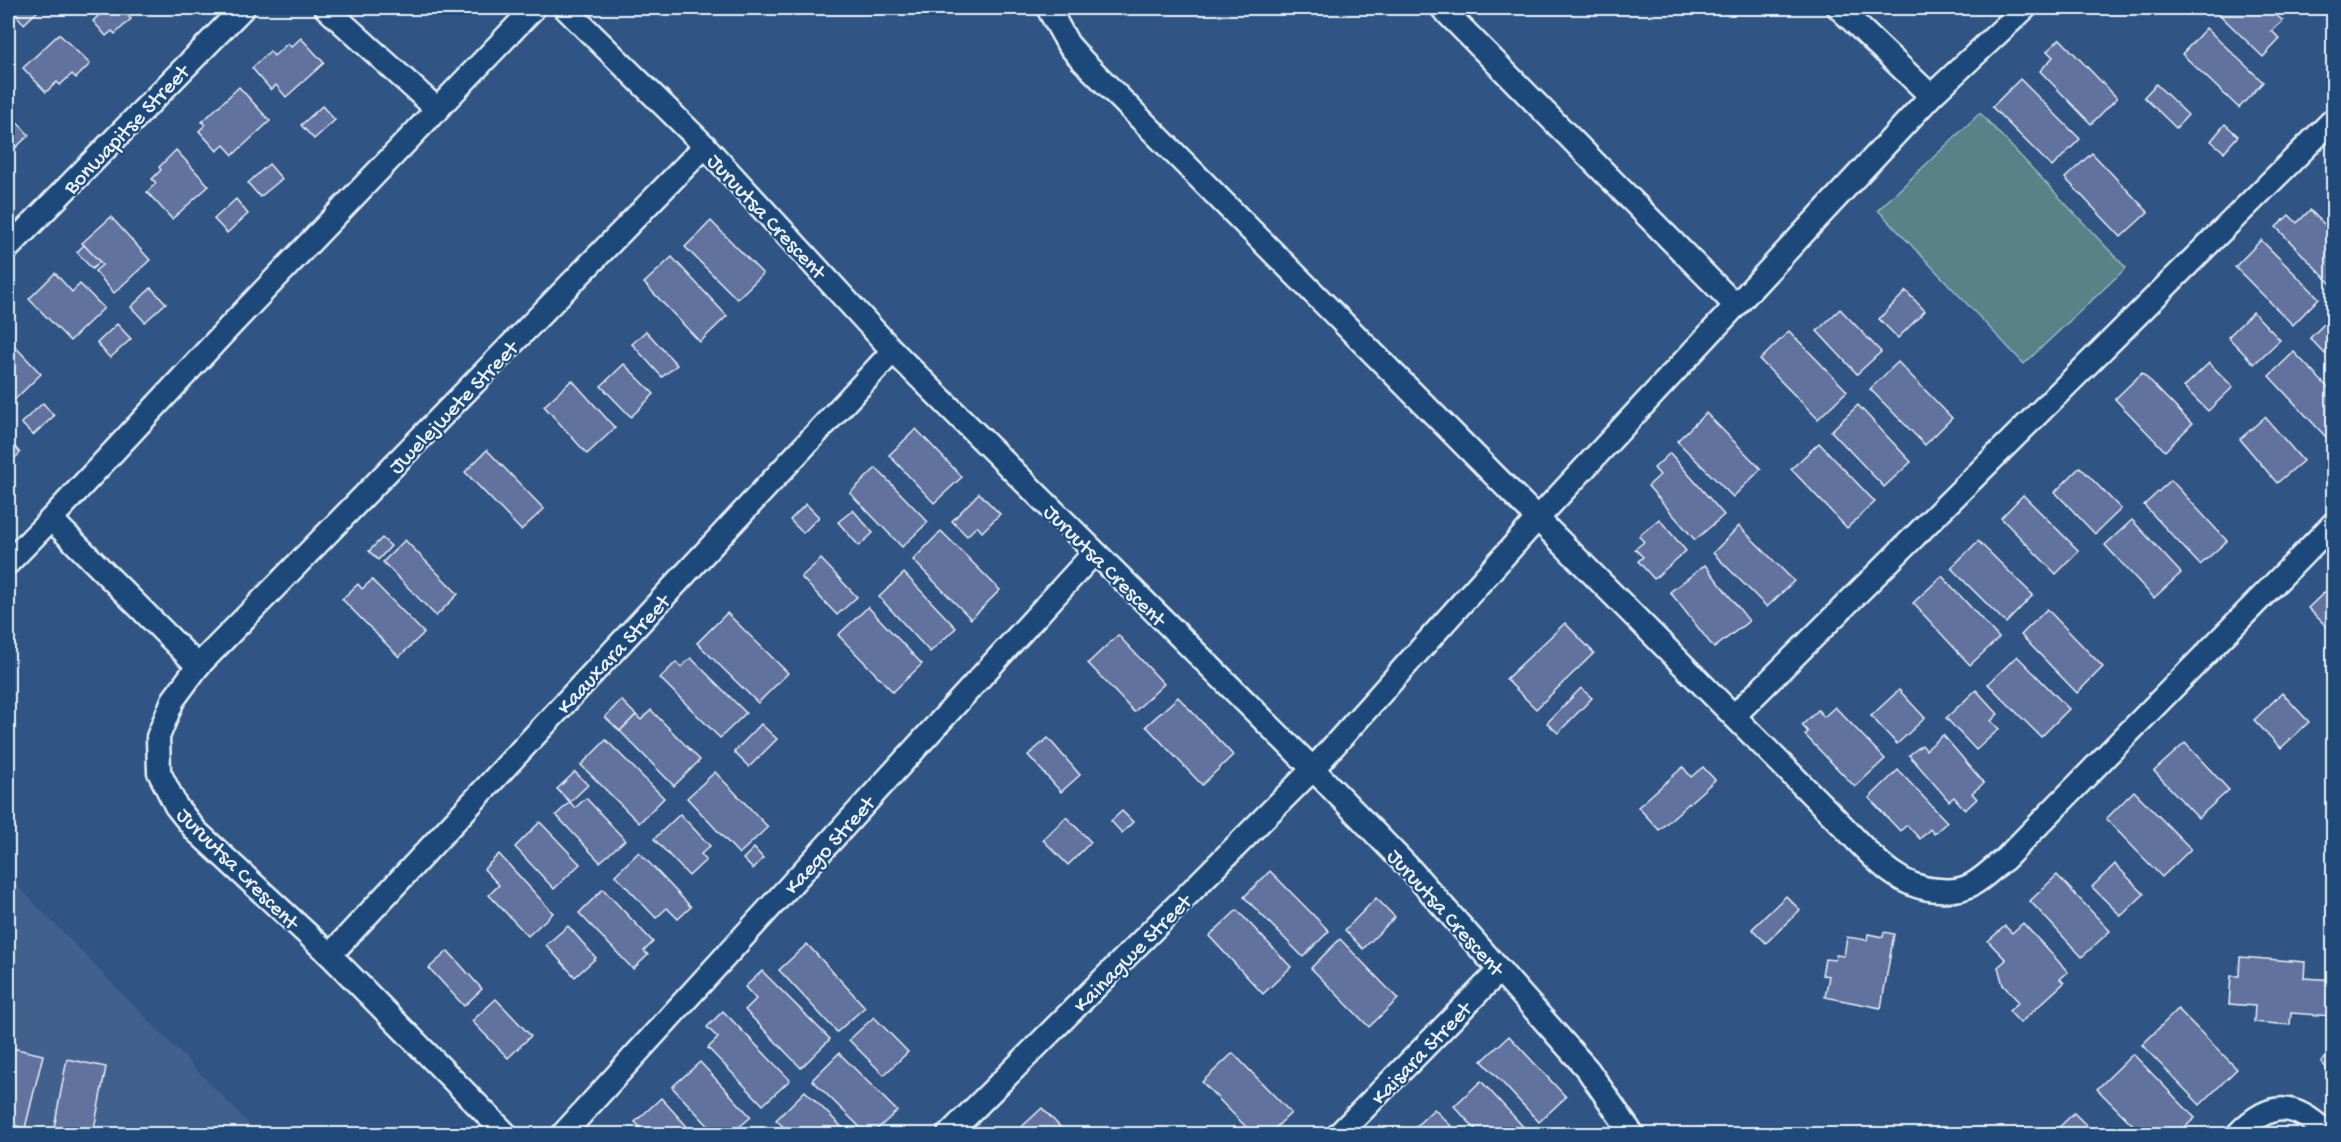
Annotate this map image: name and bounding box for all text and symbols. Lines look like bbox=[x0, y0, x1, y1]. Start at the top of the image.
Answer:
street label: Bonwapitse Street bbox=[59, 59, 198, 202]
street label: Juruutsa Crescent bbox=[700, 149, 831, 287]
street label: Jwelejwete Street bbox=[385, 335, 527, 481]
street label: Juruutsa Crescent bbox=[1037, 500, 1171, 635]
street label: Kaauxara Street bbox=[553, 589, 679, 721]
street label: Kaego Street bbox=[780, 791, 883, 901]
street label: Juruutsa Crescent bbox=[170, 803, 304, 938]
street label: Juruutsa Crescent bbox=[1380, 845, 1509, 984]
street label: Kainagwe Street bbox=[1069, 889, 1200, 1019]
street label: Kaisara Street bbox=[1367, 996, 1480, 1112]

